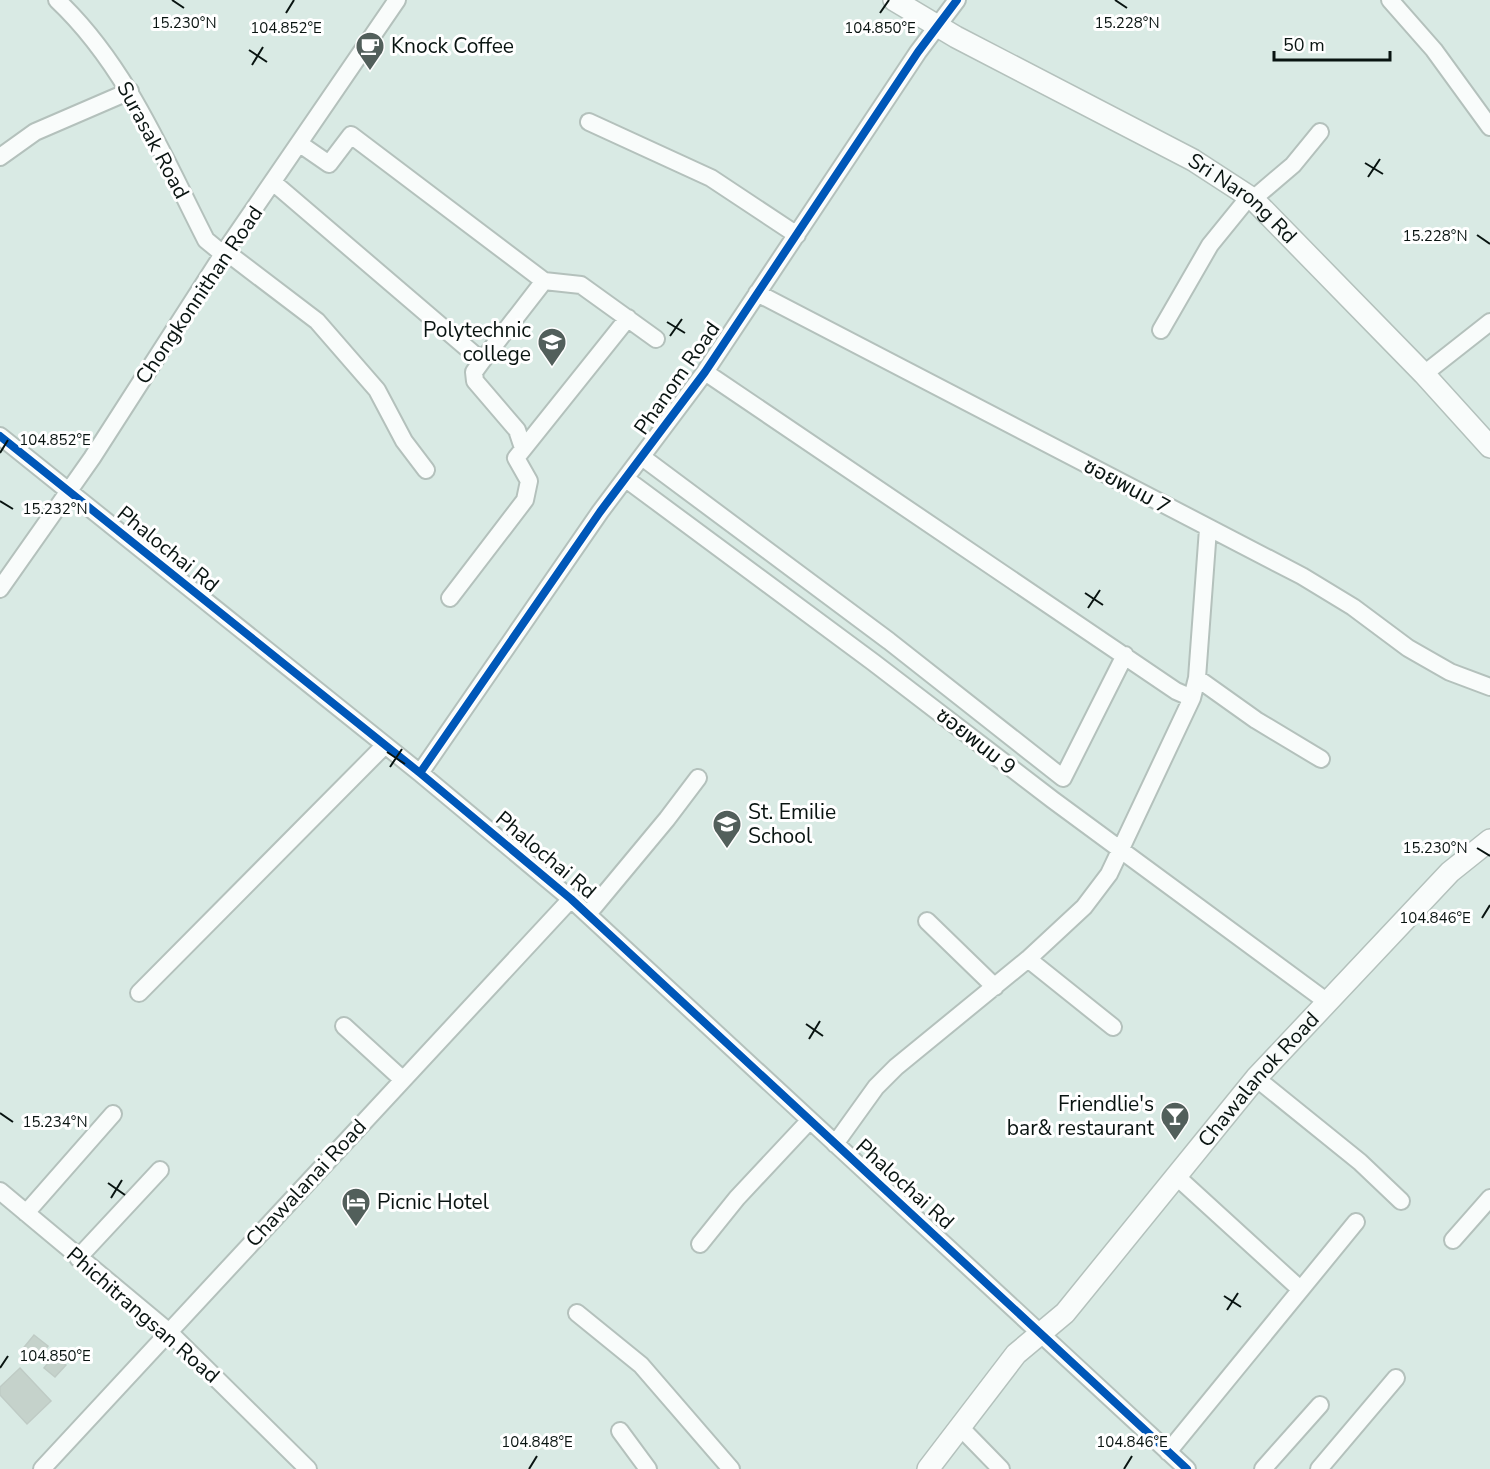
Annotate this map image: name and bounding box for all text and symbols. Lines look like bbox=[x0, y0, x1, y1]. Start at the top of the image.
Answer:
text: 15.230°N bbox=[151, 13, 217, 33]
text: 15.228°N bbox=[1094, 13, 1160, 33]
text: 104.852°E bbox=[250, 18, 322, 38]
text: 104.850°E bbox=[844, 18, 916, 38]
scale bar bbox=[1274, 24, 1390, 62]
cafe icon: Knock Coffee bbox=[354, 30, 386, 72]
place label: Knock Coffee bbox=[391, 32, 514, 60]
text: 50 m bbox=[1283, 33, 1325, 57]
street label: Surasak Road bbox=[110, 76, 196, 204]
street label: Sri Narong Rd bbox=[1183, 146, 1303, 250]
street label: Chongkonnithan Road bbox=[129, 200, 269, 390]
text: 15.228°N bbox=[1402, 226, 1468, 246]
place label: Polytechnic college bbox=[423, 316, 531, 368]
street label: Phanom Road bbox=[628, 316, 726, 440]
school or university icon: Polytechnic college bbox=[536, 326, 568, 368]
text: 104.852°E bbox=[19, 430, 91, 450]
street label: ซอยพนม 7 bbox=[1079, 451, 1175, 521]
text: 15.232°N bbox=[22, 499, 88, 519]
street label: Phalochai Rd bbox=[111, 499, 225, 599]
street label: ซอยพนม 9 bbox=[930, 701, 1022, 781]
place label: St. Emilie School bbox=[748, 798, 836, 850]
street label: Phalochai Rd bbox=[490, 805, 602, 905]
school or university icon: St. Emilie School bbox=[711, 808, 743, 850]
text: 15.230°N bbox=[1402, 838, 1468, 858]
text: 104.846°E bbox=[1399, 908, 1471, 928]
street label: Chawalanok Road bbox=[1191, 1006, 1325, 1153]
place label: Friendlie's bar& restaurant bbox=[1007, 1090, 1155, 1142]
bar icon: Friendlie's bar& restaurant bbox=[1159, 1100, 1191, 1142]
text: 15.234°N bbox=[22, 1112, 88, 1132]
street label: Chawalanai Road bbox=[239, 1113, 373, 1253]
street label: Phalochai Rd bbox=[850, 1132, 960, 1236]
hotel icon: Picnic Hotel bbox=[340, 1186, 372, 1228]
place label: Picnic Hotel bbox=[377, 1188, 490, 1216]
street label: Phichitrangsan Road bbox=[61, 1241, 225, 1389]
text: 104.850°E bbox=[19, 1346, 91, 1366]
text: 104.848°E bbox=[501, 1432, 573, 1452]
text: 104.846°E bbox=[1096, 1432, 1168, 1452]

